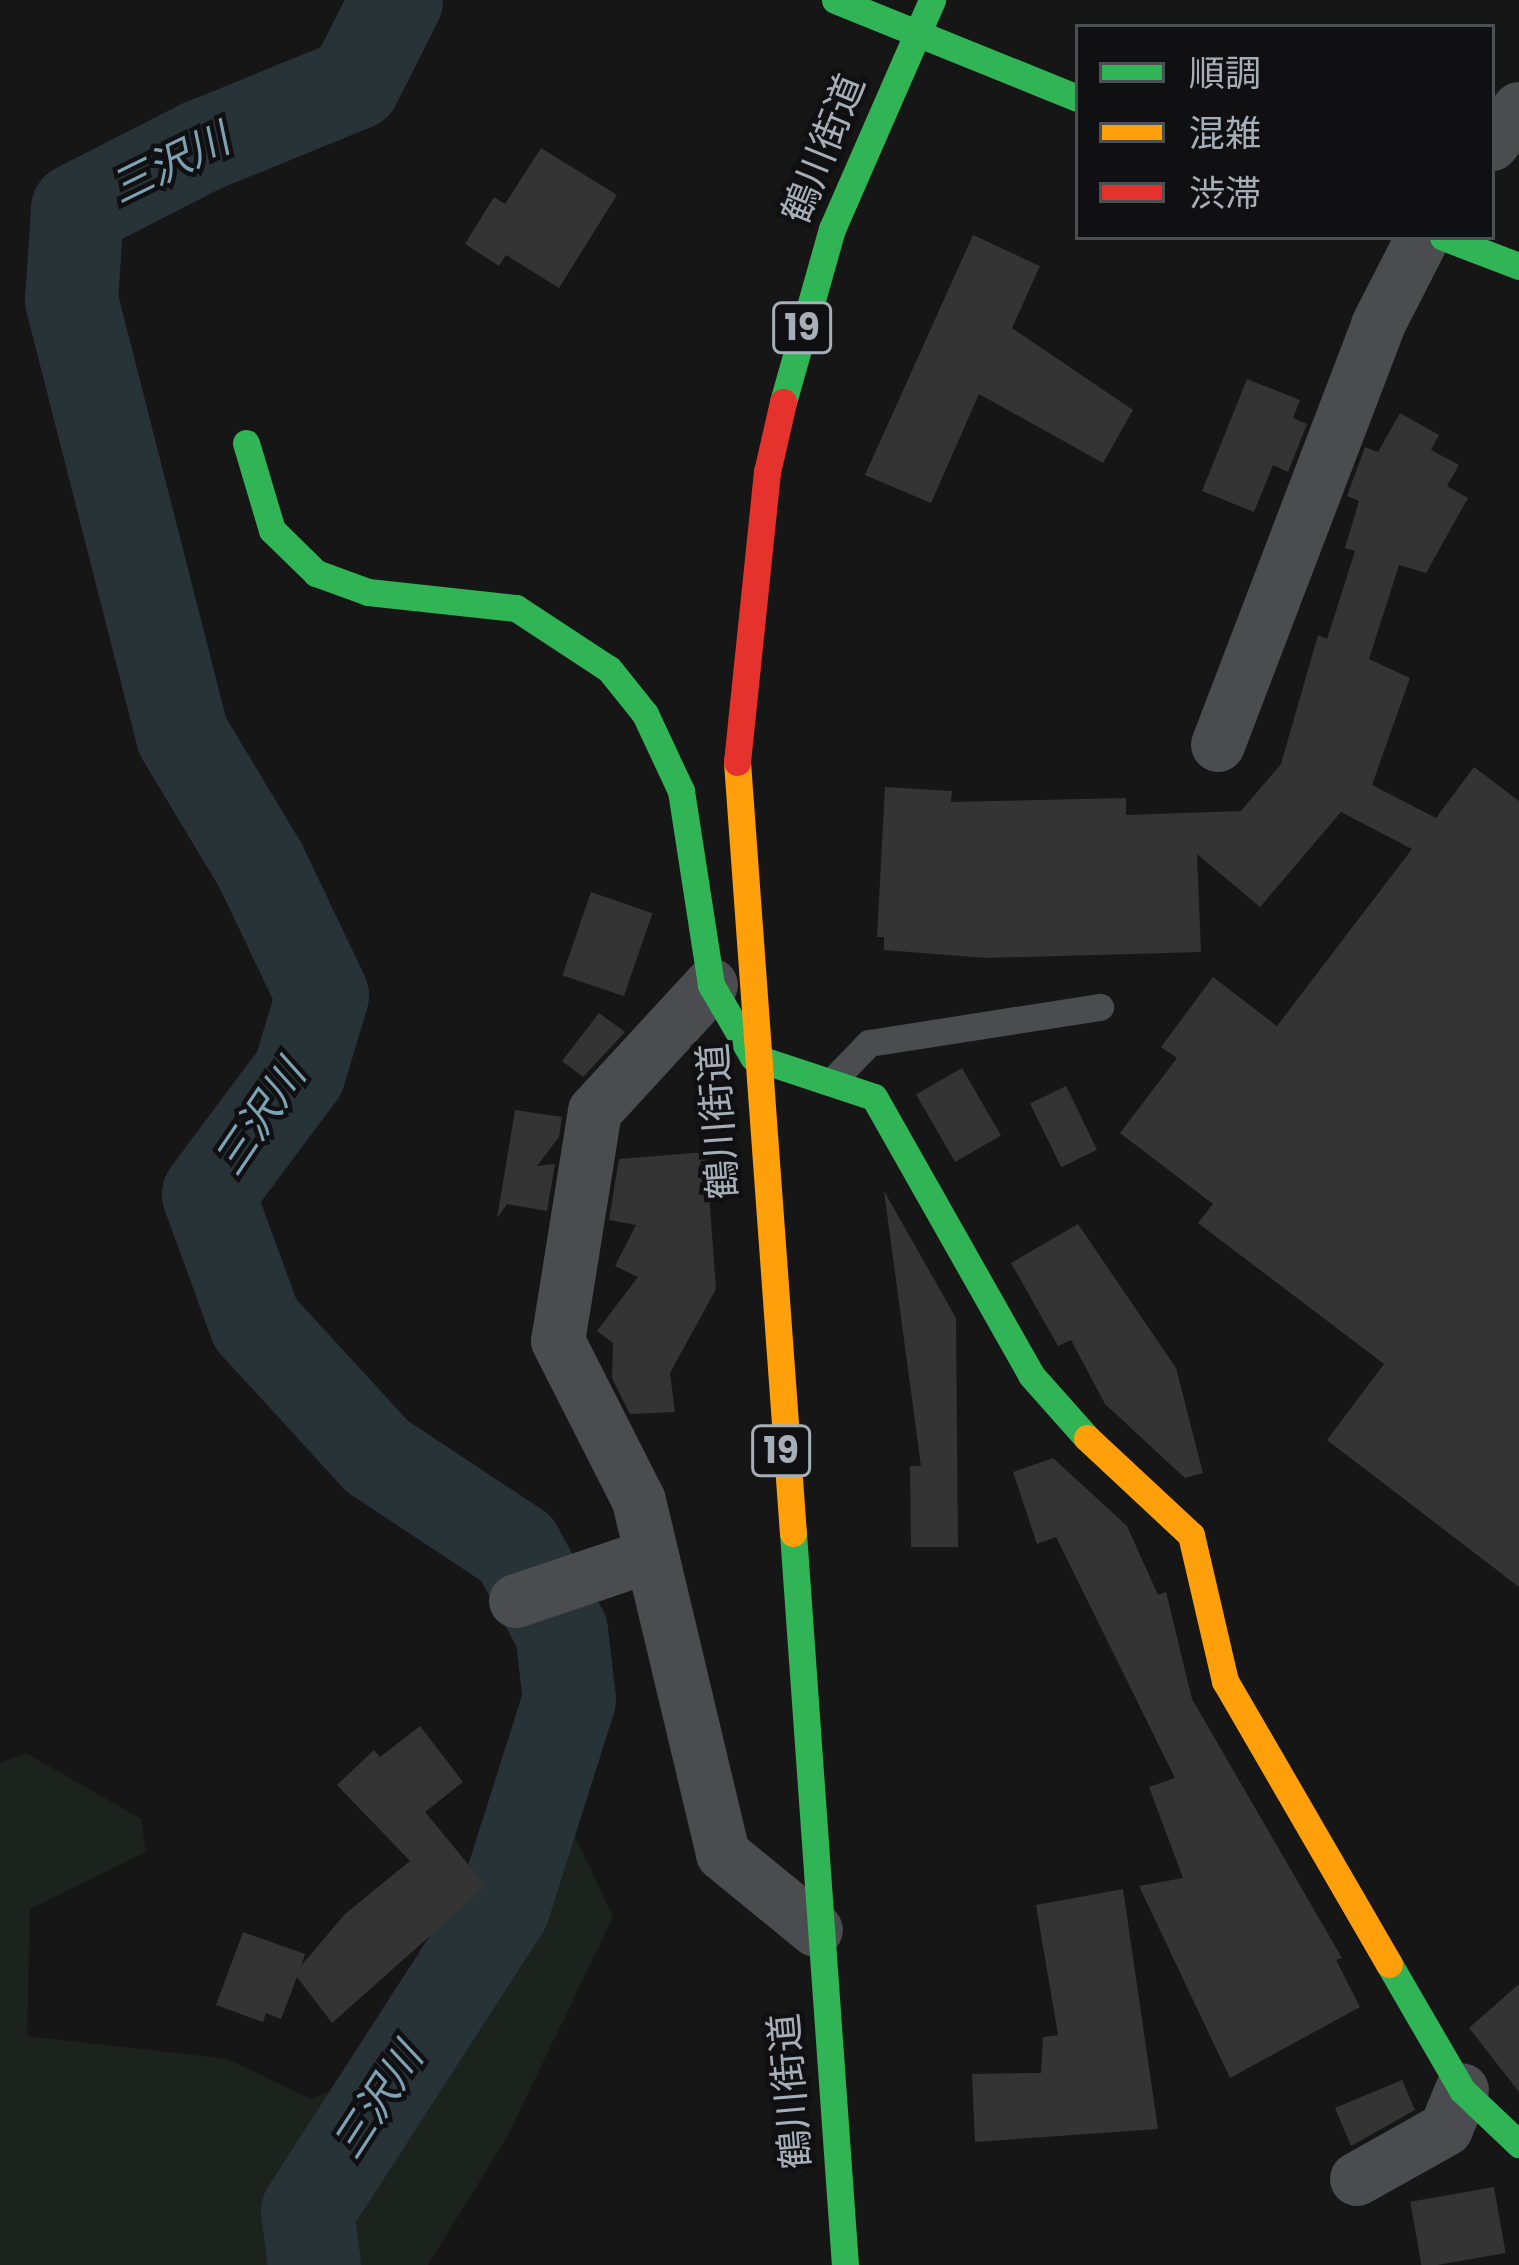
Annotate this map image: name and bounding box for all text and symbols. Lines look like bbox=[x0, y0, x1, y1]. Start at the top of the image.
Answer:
legend bbox=[1075, 24, 1495, 240]
text: 順調 bbox=[1189, 48, 1261, 99]
street label: 鶴川街道 bbox=[773, 68, 875, 230]
text: 混雑 bbox=[1189, 108, 1261, 159]
water label: 三沢川 bbox=[102, 114, 238, 214]
text: 渋滞 bbox=[1189, 168, 1261, 219]
road number: 19 bbox=[772, 298, 832, 358]
street label: 鶴川街道 bbox=[690, 1042, 748, 1200]
water label: 三沢川 bbox=[204, 1052, 316, 1184]
road number: 19 bbox=[751, 1421, 811, 1481]
street label: 鶴川街道 bbox=[761, 2011, 821, 2171]
water label: 三沢川 bbox=[323, 2034, 433, 2168]

